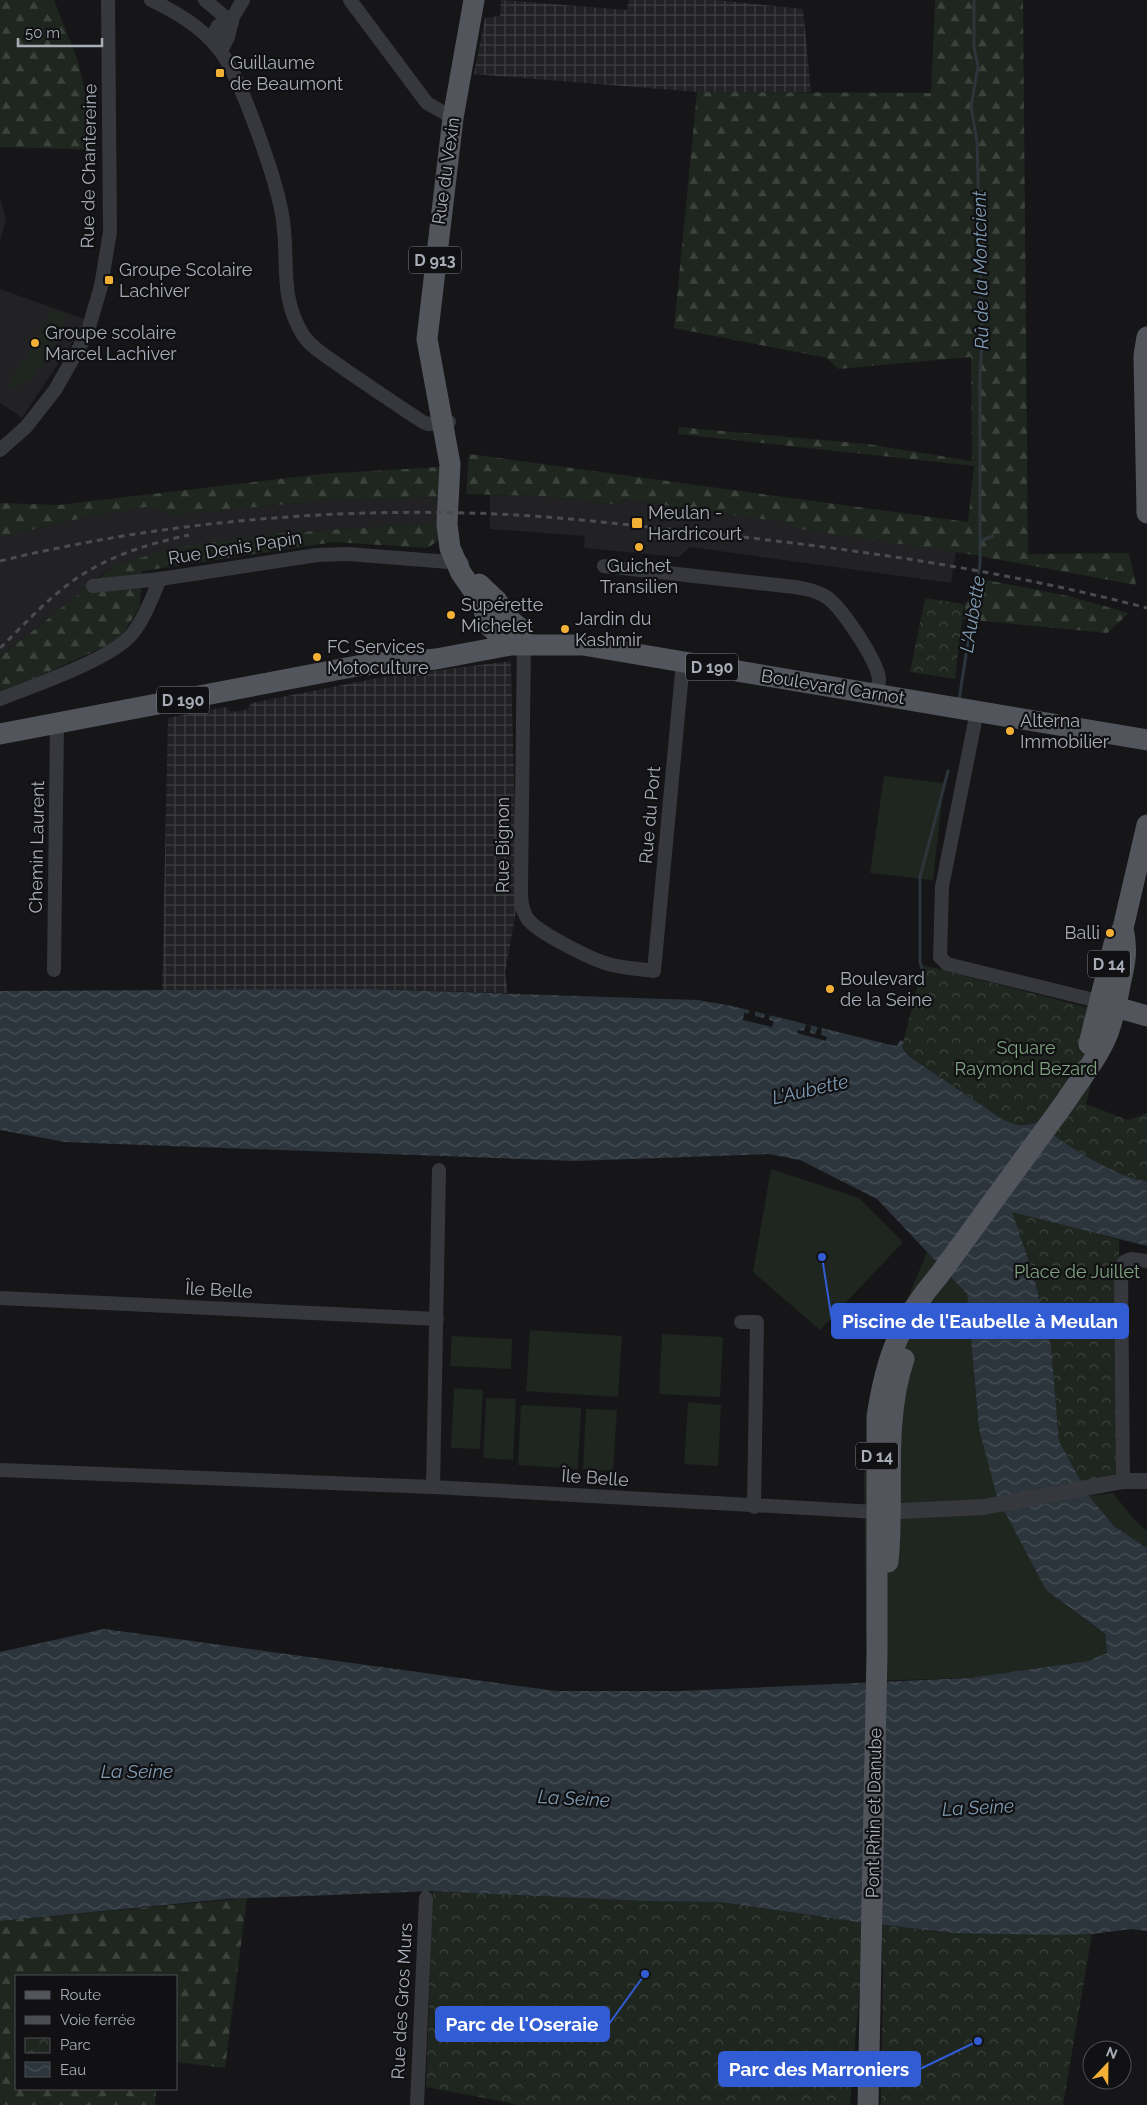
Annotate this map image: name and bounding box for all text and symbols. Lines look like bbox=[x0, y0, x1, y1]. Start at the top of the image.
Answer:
scale bar bbox=[18, 15, 101, 47]
text: 50 m bbox=[25, 24, 60, 42]
place label: Guillaume de Beaumont bbox=[230, 52, 343, 94]
marker: Guillaume de Beaumont bbox=[214, 67, 226, 79]
street label: Rue de Chantereine bbox=[77, 83, 100, 249]
street label: Rue du Vexin bbox=[428, 116, 463, 226]
water label: Rû de la Montcient bbox=[968, 190, 992, 349]
road number: D 913 bbox=[409, 246, 461, 274]
place label: Groupe Scolaire Lachiver bbox=[119, 259, 253, 301]
marker: Groupe Scolaire Lachiver bbox=[103, 274, 115, 286]
place label: Groupe scolaire Marcel Lachiver bbox=[45, 322, 177, 364]
marker: Groupe scolaire Marcel Lachiver bbox=[29, 337, 41, 349]
place label: Meulan - Hardricourt bbox=[648, 502, 742, 544]
marker: Meulan - Hardricourt bbox=[630, 516, 644, 530]
street label: Rue Denis Papin bbox=[167, 527, 303, 568]
marker: Guichet Transilien bbox=[633, 541, 645, 553]
place label: Guichet Transilien bbox=[600, 555, 678, 597]
water label: L'Aubette bbox=[955, 574, 989, 654]
place label: Supérette Michelet bbox=[461, 594, 544, 636]
place label: Jardin du Kashmir bbox=[575, 608, 651, 650]
marker: Supérette Michelet bbox=[445, 609, 457, 621]
marker: Jardin du Kashmir bbox=[559, 623, 571, 635]
place label: FC Services Motoculture bbox=[327, 636, 429, 678]
marker: FC Services Motoculture bbox=[311, 651, 323, 663]
road number: D 190 bbox=[686, 654, 738, 680]
street label: Boulevard Carnot bbox=[760, 665, 906, 708]
road number: D 190 bbox=[157, 686, 209, 714]
place label: Alterna Immobilier bbox=[1020, 710, 1110, 752]
marker: Alterna Immobilier bbox=[1004, 725, 1016, 737]
street label: Rue du Port bbox=[635, 765, 664, 865]
street label: Chemin Laurent bbox=[25, 780, 48, 914]
street label: Rue Bignon bbox=[492, 797, 513, 893]
place label: Balli bbox=[1064, 922, 1100, 943]
marker: Balli bbox=[1104, 927, 1116, 939]
road number: D 14 bbox=[1088, 951, 1130, 978]
place label: Boulevard de la Seine bbox=[840, 968, 933, 1010]
marker: Boulevard de la Seine bbox=[824, 983, 836, 995]
park label: Square Raymond Bezard bbox=[955, 1037, 1097, 1079]
water label: L'Aubette bbox=[770, 1070, 850, 1108]
park label: Place de Juillet bbox=[1014, 1261, 1140, 1282]
street label: Île Belle bbox=[185, 1276, 254, 1302]
callout: Piscine de l'Eaubelle à Meulan bbox=[832, 1304, 1128, 1338]
text: Piscine de l'Eaubelle à Meulan bbox=[842, 1310, 1118, 1332]
road number: D 14 bbox=[856, 1442, 898, 1470]
street label: Île Belle bbox=[561, 1464, 630, 1490]
street label: Pont Rhin et Danube bbox=[862, 1727, 885, 1898]
water label: La Seine bbox=[101, 1760, 173, 1782]
water label: La Seine bbox=[537, 1785, 611, 1811]
water label: La Seine bbox=[941, 1794, 1015, 1820]
street label: Rue des Gros Murs bbox=[387, 1922, 416, 2080]
legend bbox=[15, 1975, 178, 2090]
text: Route bbox=[60, 1986, 101, 2004]
callout: Parc de l'Oseraie bbox=[436, 2007, 609, 2041]
text: Voie ferrée bbox=[60, 2011, 136, 2029]
text: Parc de l'Oseraie bbox=[446, 2013, 598, 2035]
text: Parc bbox=[60, 2036, 91, 2054]
north arrow bbox=[1082, 2040, 1132, 2090]
text: N bbox=[1104, 2044, 1120, 2062]
callout: Parc des Marroniers bbox=[719, 2052, 920, 2086]
text: Parc des Marroniers bbox=[729, 2058, 909, 2080]
text: Eau bbox=[60, 2061, 86, 2079]

